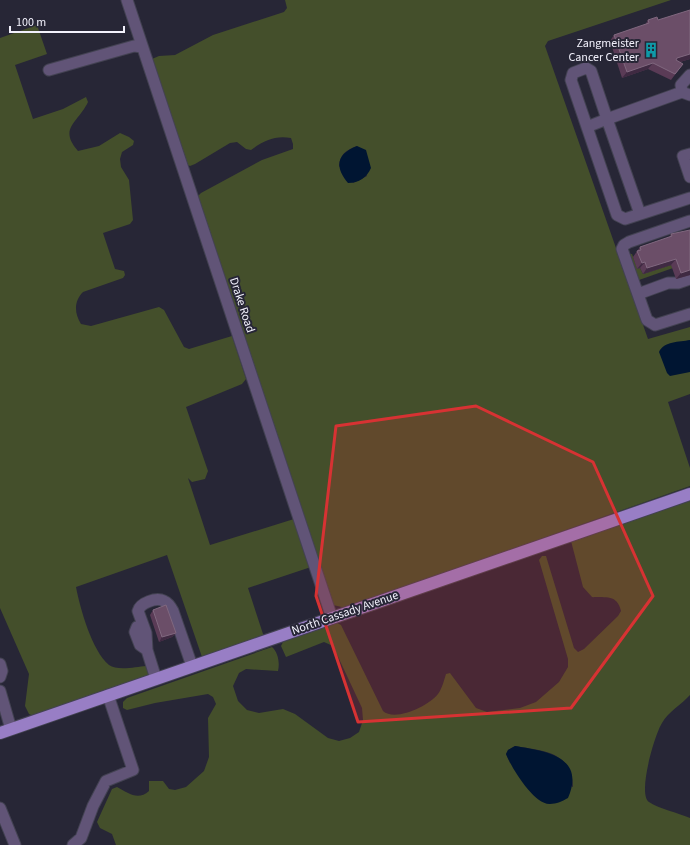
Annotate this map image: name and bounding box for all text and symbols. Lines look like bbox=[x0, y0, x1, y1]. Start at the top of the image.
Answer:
scale bar bbox=[10, 8, 124, 34]
text: 100 m bbox=[16, 14, 46, 31]
place label: Zangmeister Cancer Center bbox=[568, 35, 640, 66]
building icon: Zangmeister Cancer Center bbox=[642, 41, 660, 59]
street label: Drake Road bbox=[225, 275, 259, 335]
street label: North Cassady Avenue bbox=[289, 587, 401, 639]

